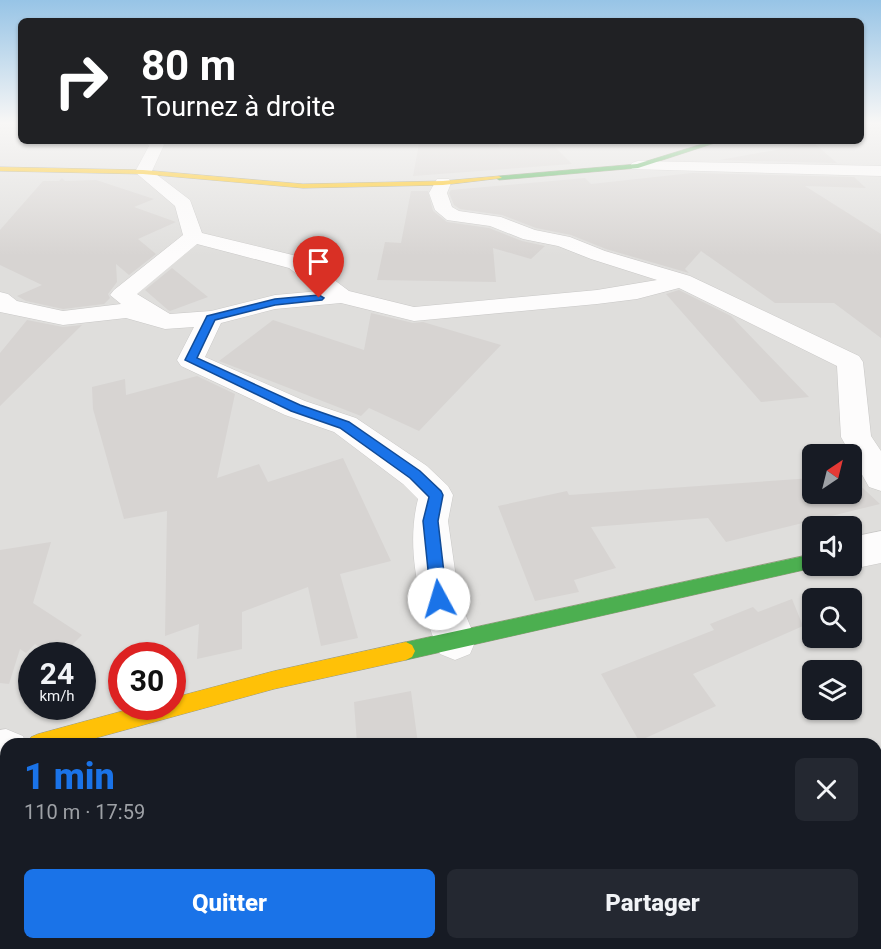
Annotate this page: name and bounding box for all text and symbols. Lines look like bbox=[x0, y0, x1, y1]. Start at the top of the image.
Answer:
text: 80 m bbox=[141, 41, 236, 90]
icon: right bbox=[42, 42, 120, 120]
text: Tournez à droite bbox=[141, 91, 335, 123]
pin bbox=[293, 236, 344, 298]
icon: arrive bbox=[302, 245, 335, 278]
north arrow bbox=[802, 444, 862, 504]
map controls bbox=[802, 444, 862, 720]
button: sound bbox=[802, 516, 862, 576]
position arrow bbox=[407, 567, 471, 631]
button: search bbox=[802, 588, 862, 648]
speed limit sign: 30 bbox=[108, 642, 186, 720]
text: 24 bbox=[40, 656, 74, 691]
button: layers bbox=[802, 660, 862, 720]
text: km/h bbox=[39, 687, 75, 705]
text: 1 min bbox=[24, 756, 115, 798]
button: close bbox=[795, 758, 858, 821]
text: 110 m · 17:59 bbox=[24, 800, 145, 824]
button: Quitter bbox=[24, 869, 435, 938]
button: Partager bbox=[447, 869, 858, 938]

